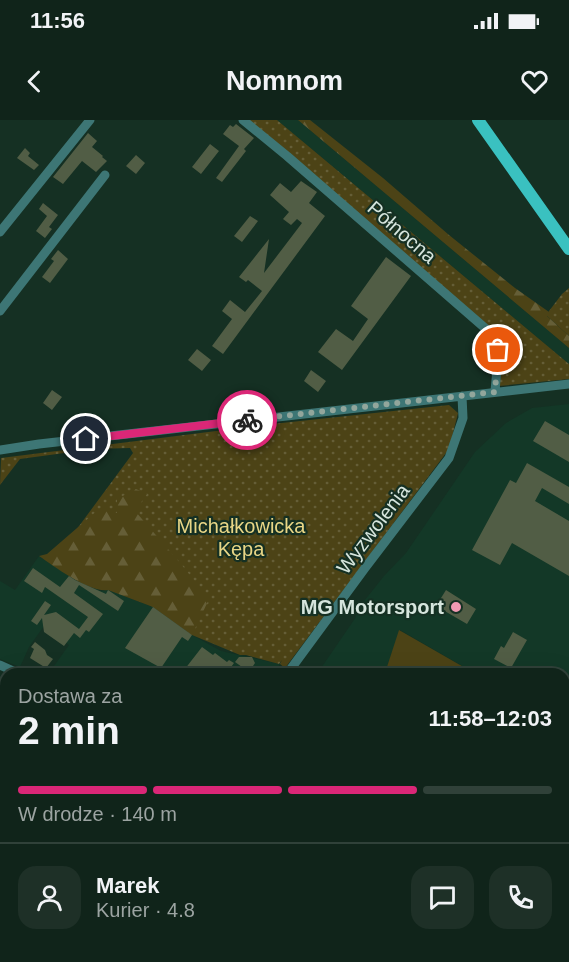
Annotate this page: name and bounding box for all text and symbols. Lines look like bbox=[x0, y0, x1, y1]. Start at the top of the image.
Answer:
text: 11:56 bbox=[30, 8, 85, 33]
icon: back bbox=[18, 65, 51, 98]
icon: heart bbox=[518, 65, 551, 98]
text: Nomnom bbox=[226, 66, 343, 96]
street label: Północna bbox=[363, 196, 441, 268]
pin bbox=[472, 324, 523, 375]
icon: bag bbox=[481, 333, 514, 366]
courier bbox=[217, 390, 277, 450]
icon: bike bbox=[231, 404, 264, 437]
pin bbox=[60, 413, 111, 464]
icon: home bbox=[69, 422, 102, 455]
street label: Wyzwolenia bbox=[332, 479, 414, 578]
park label: Michałkowicka Kępa bbox=[177, 515, 306, 560]
place label: MG Motorsport bbox=[301, 596, 444, 618]
marker: MG Motorsport bbox=[449, 600, 463, 614]
text: Dostawa za bbox=[18, 685, 123, 707]
text: 11:58–12:03 bbox=[428, 706, 552, 731]
text: 2 min bbox=[18, 709, 120, 752]
text: W drodze · 140 m bbox=[18, 803, 177, 825]
button: person bbox=[18, 866, 81, 929]
button: chat bbox=[411, 866, 474, 929]
button: phone bbox=[489, 866, 552, 929]
text: Marek bbox=[96, 873, 160, 898]
text: Kurier · 4.8 bbox=[96, 899, 195, 921]

